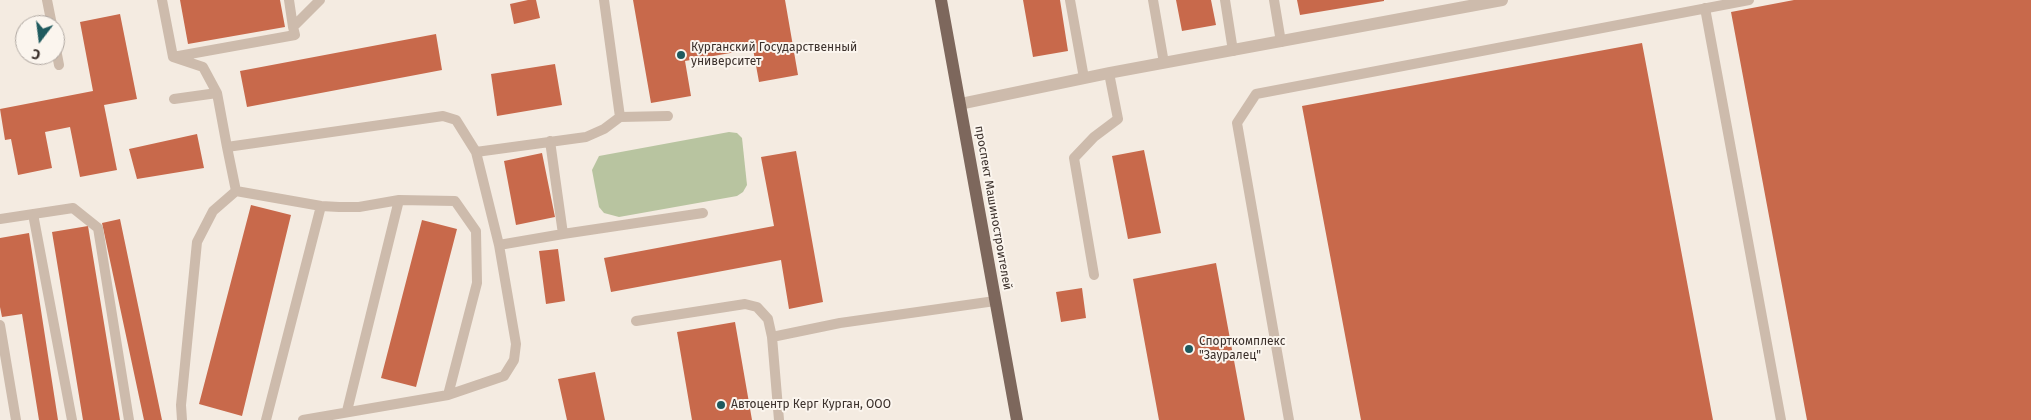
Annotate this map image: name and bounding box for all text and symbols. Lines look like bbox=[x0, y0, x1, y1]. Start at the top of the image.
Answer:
north arrow bbox=[15, 15, 65, 65]
place label: Курганский Государственный университет bbox=[691, 41, 857, 69]
text: С bbox=[30, 45, 42, 63]
marker: Курганский Государственный университет bbox=[675, 49, 687, 61]
street label: проспект Машиностроителей bbox=[971, 125, 1015, 291]
place label: Спорткомплекс "Зауралец" bbox=[1199, 335, 1285, 363]
marker: Спорткомплекс "Зауралец" bbox=[1183, 343, 1195, 355]
place label: Автоцентр Керг Курган, ООО bbox=[731, 398, 891, 412]
marker: Автоцентр Керг Курган, ООО bbox=[715, 399, 727, 411]

